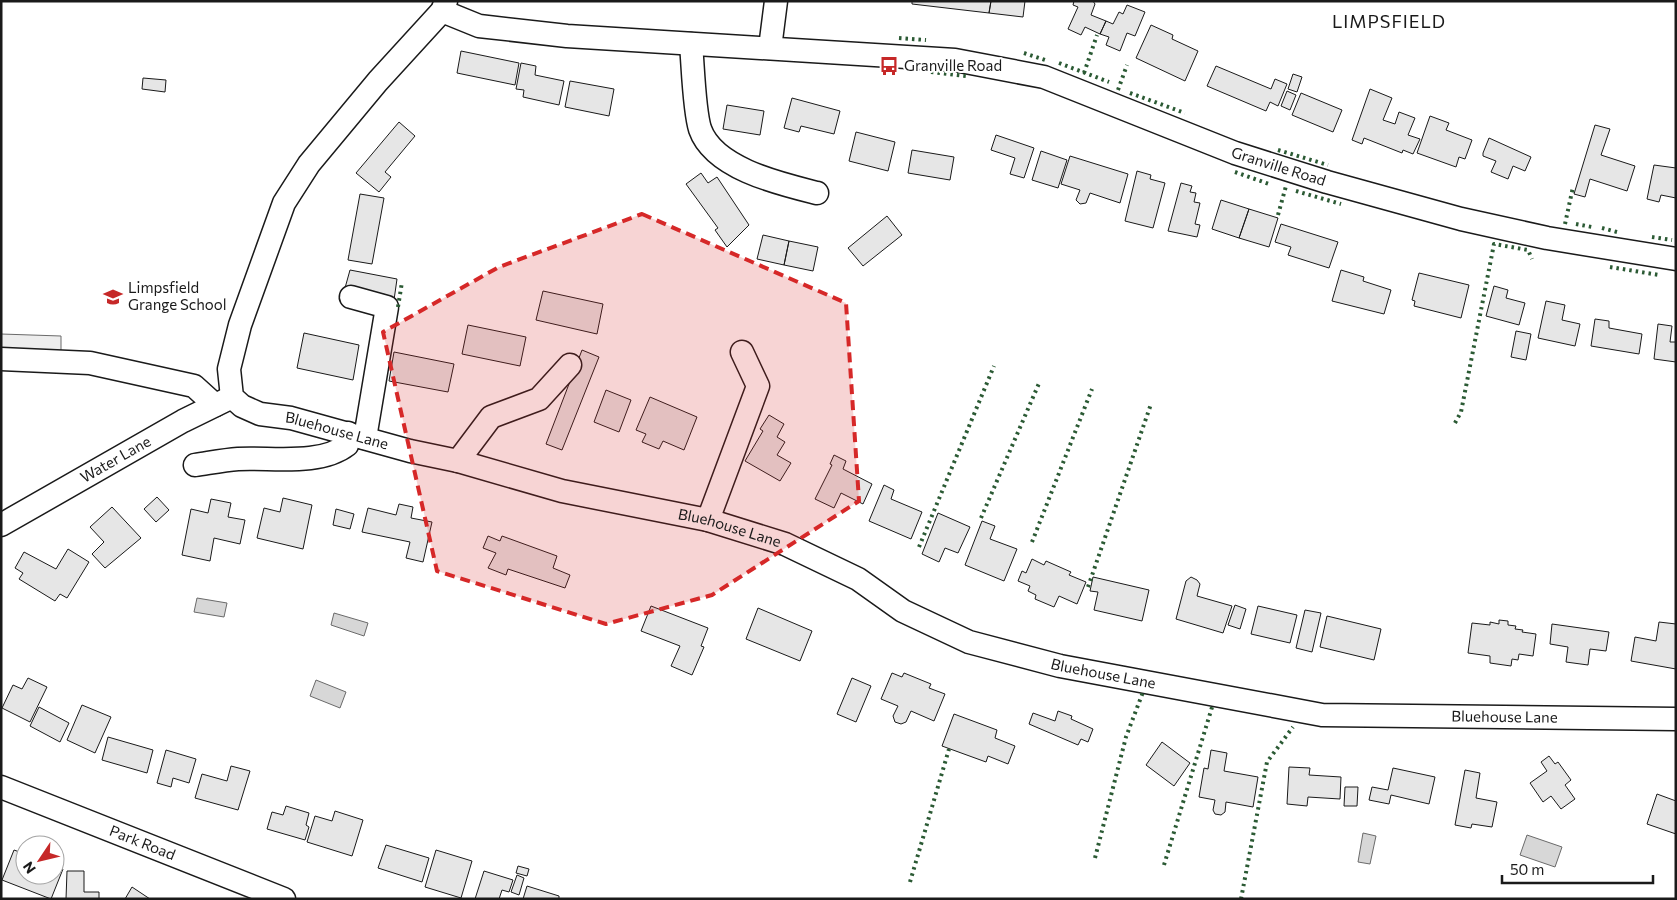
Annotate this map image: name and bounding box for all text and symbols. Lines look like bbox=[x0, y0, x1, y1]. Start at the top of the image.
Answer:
district label: LIMPSFIELD bbox=[1332, 10, 1446, 32]
bus stop icon: Granville Road bbox=[878, 55, 900, 77]
place label: Granville Road bbox=[904, 56, 1002, 74]
street label: Granville Road bbox=[1229, 142, 1328, 189]
place label: Limpsfield Grange School bbox=[128, 278, 227, 313]
school or university icon: Limpsfield Grange School bbox=[102, 286, 124, 308]
street label: Bluehouse Lane bbox=[284, 407, 391, 453]
street label: Water Lane bbox=[77, 431, 154, 486]
street label: Bluehouse Lane bbox=[677, 504, 784, 550]
street label: Bluehouse Lane bbox=[1049, 654, 1157, 692]
street label: Bluehouse Lane bbox=[1451, 706, 1558, 726]
street label: Park Road bbox=[107, 821, 178, 863]
north arrow bbox=[15, 835, 65, 885]
scale bar bbox=[1502, 852, 1653, 884]
text: N bbox=[19, 859, 39, 877]
text: 50 m bbox=[1510, 860, 1544, 878]

